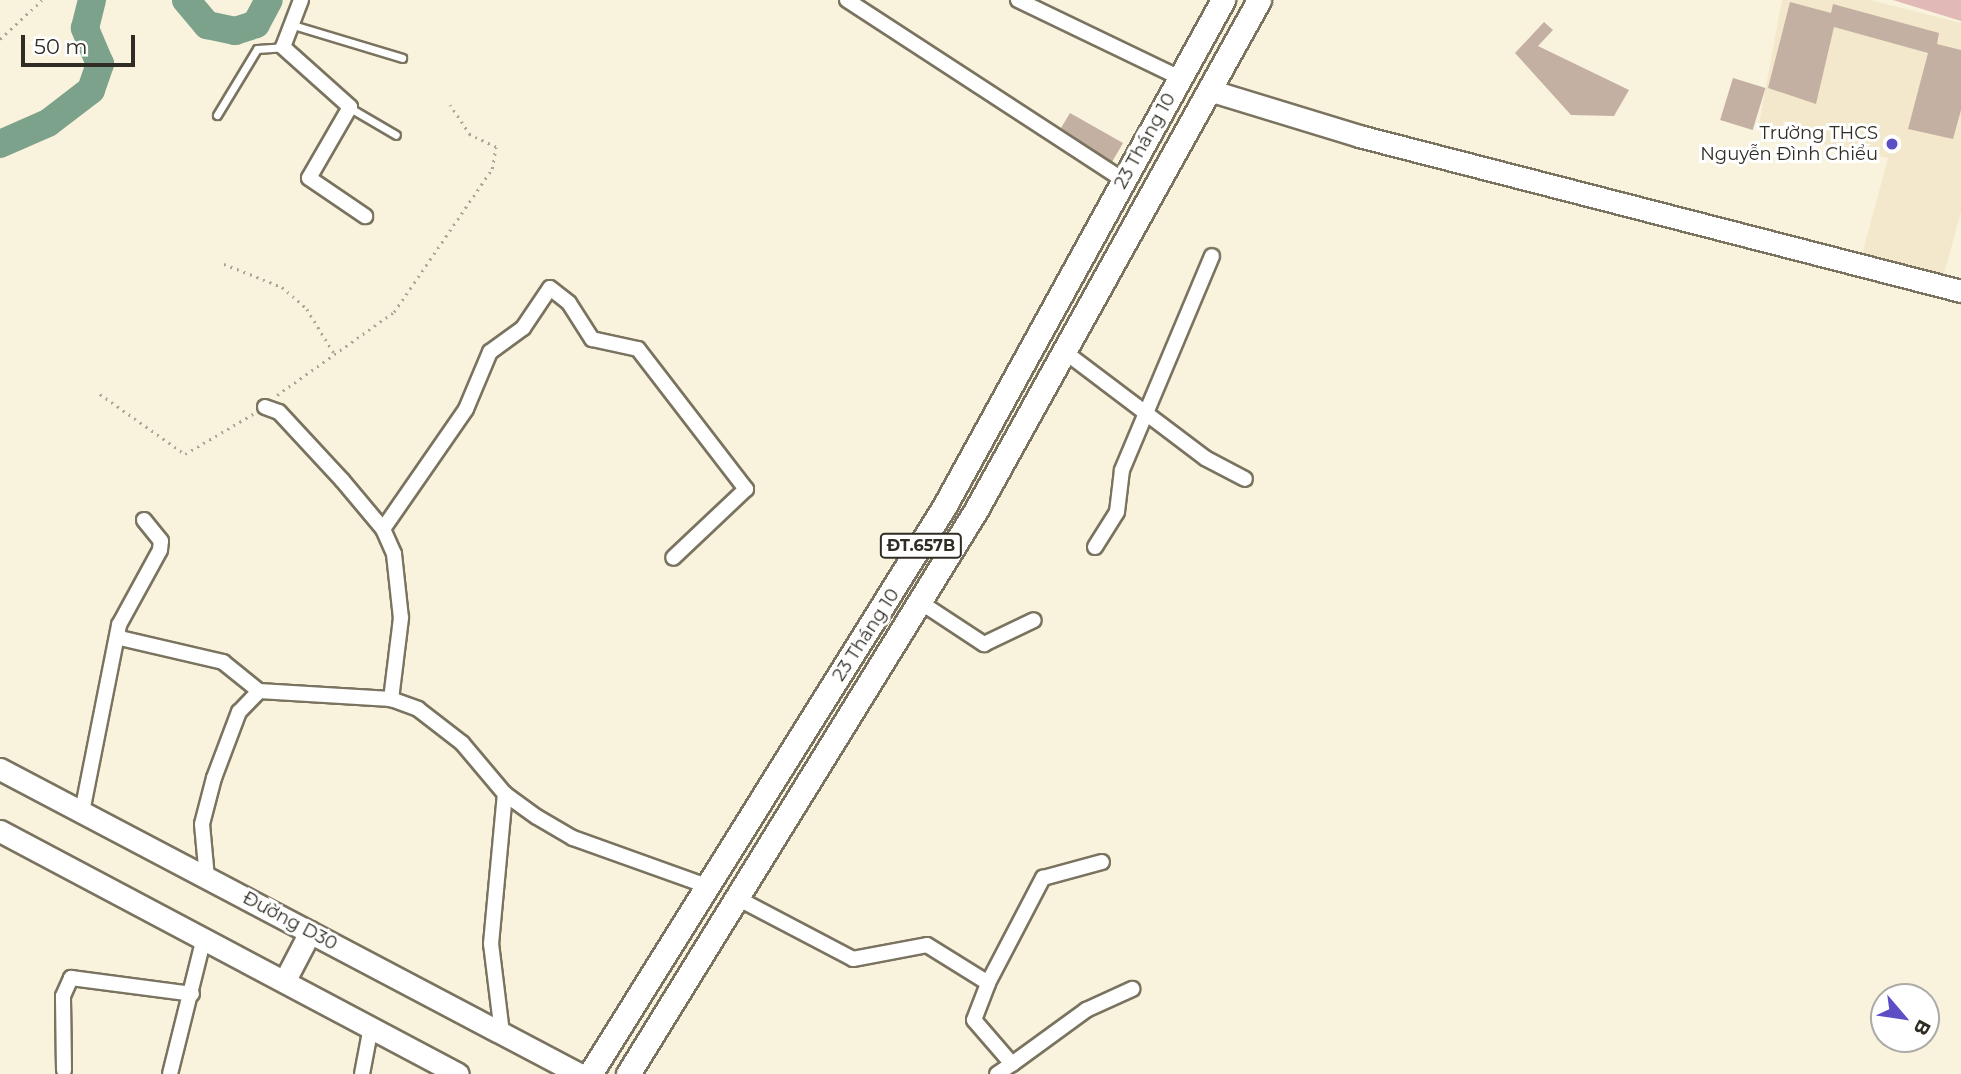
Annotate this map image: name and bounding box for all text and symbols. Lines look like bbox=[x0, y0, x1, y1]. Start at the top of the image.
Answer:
scale bar bbox=[24, 21, 138, 65]
text: 50 m bbox=[34, 34, 88, 59]
street label: 23 Tháng 10 bbox=[1110, 89, 1180, 193]
place label: Trường THCS Nguyễn Đình Chiểu bbox=[1700, 123, 1878, 166]
marker: Trường THCS Nguyễn Đình Chiểu bbox=[1884, 136, 1900, 152]
road number: ĐT.657B bbox=[879, 534, 963, 558]
street label: 23 Tháng 10 bbox=[828, 585, 904, 685]
street label: Đường D30 bbox=[239, 887, 341, 955]
north arrow bbox=[1870, 983, 1940, 1053]
text: B bbox=[1908, 1016, 1936, 1039]

